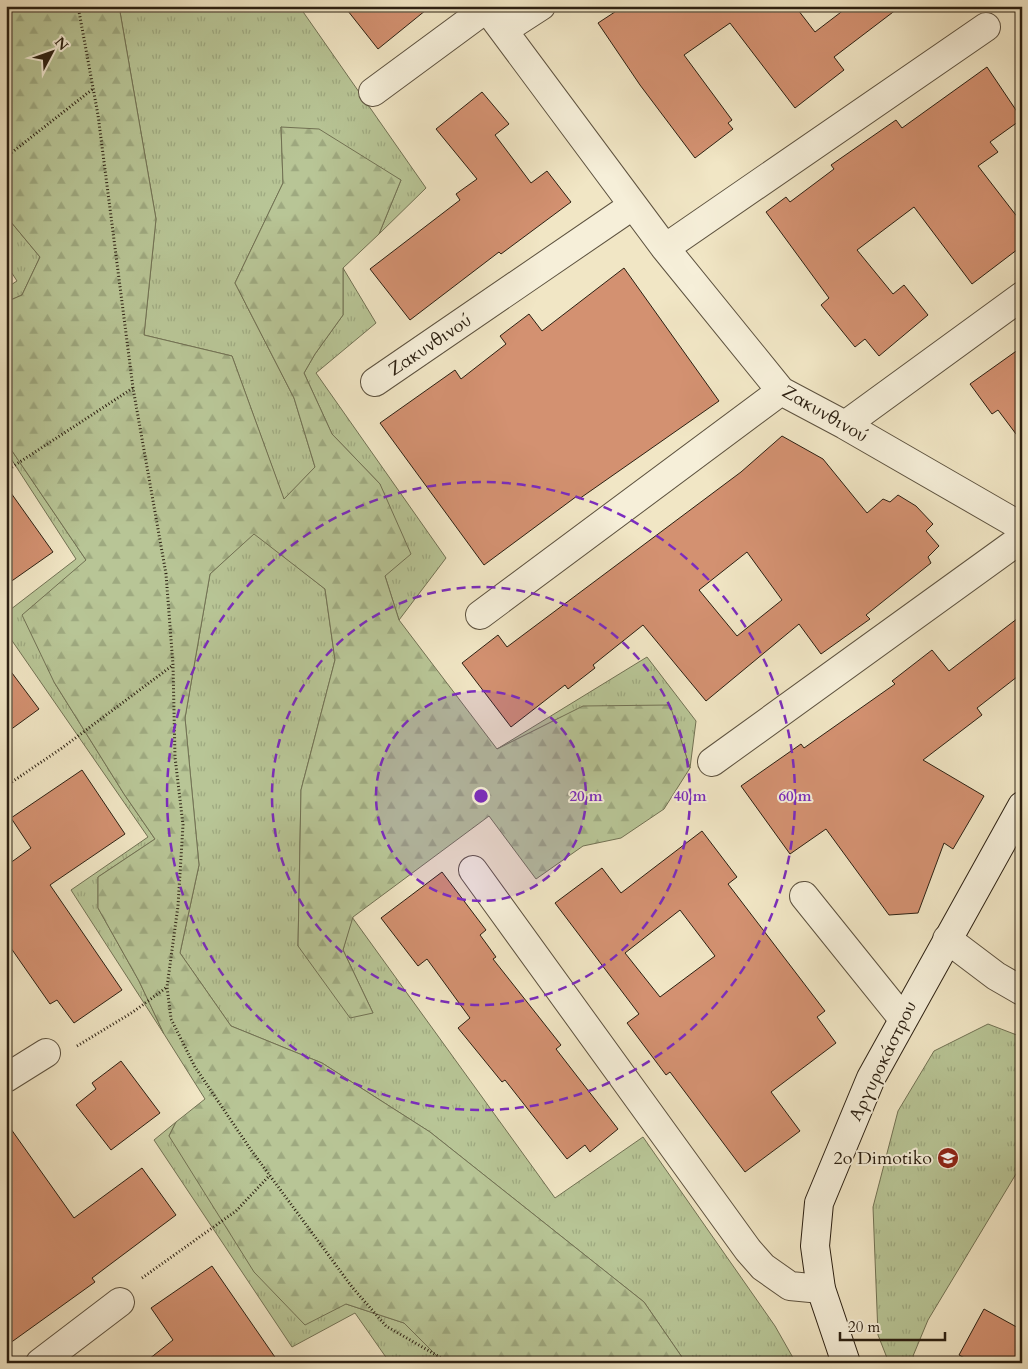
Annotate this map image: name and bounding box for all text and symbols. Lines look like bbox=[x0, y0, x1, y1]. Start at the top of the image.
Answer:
north arrow bbox=[28, 28, 78, 78]
text: N bbox=[50, 33, 73, 55]
street label: Ζακυνθινού bbox=[384, 308, 476, 382]
street label: Ζακυνθινού bbox=[778, 379, 872, 449]
text: 20 m bbox=[569, 786, 603, 806]
text: 40 m bbox=[673, 786, 707, 806]
text: 60 m bbox=[778, 786, 812, 806]
centre of rings bbox=[472, 787, 490, 805]
street label: Αργυροκάστρου bbox=[843, 997, 923, 1125]
place label: 2o Dimotiko bbox=[833, 1146, 932, 1171]
school or university icon: 2o Dimotiko bbox=[936, 1146, 960, 1170]
scale bar bbox=[840, 1309, 946, 1341]
text: 20 m bbox=[848, 1317, 880, 1337]

